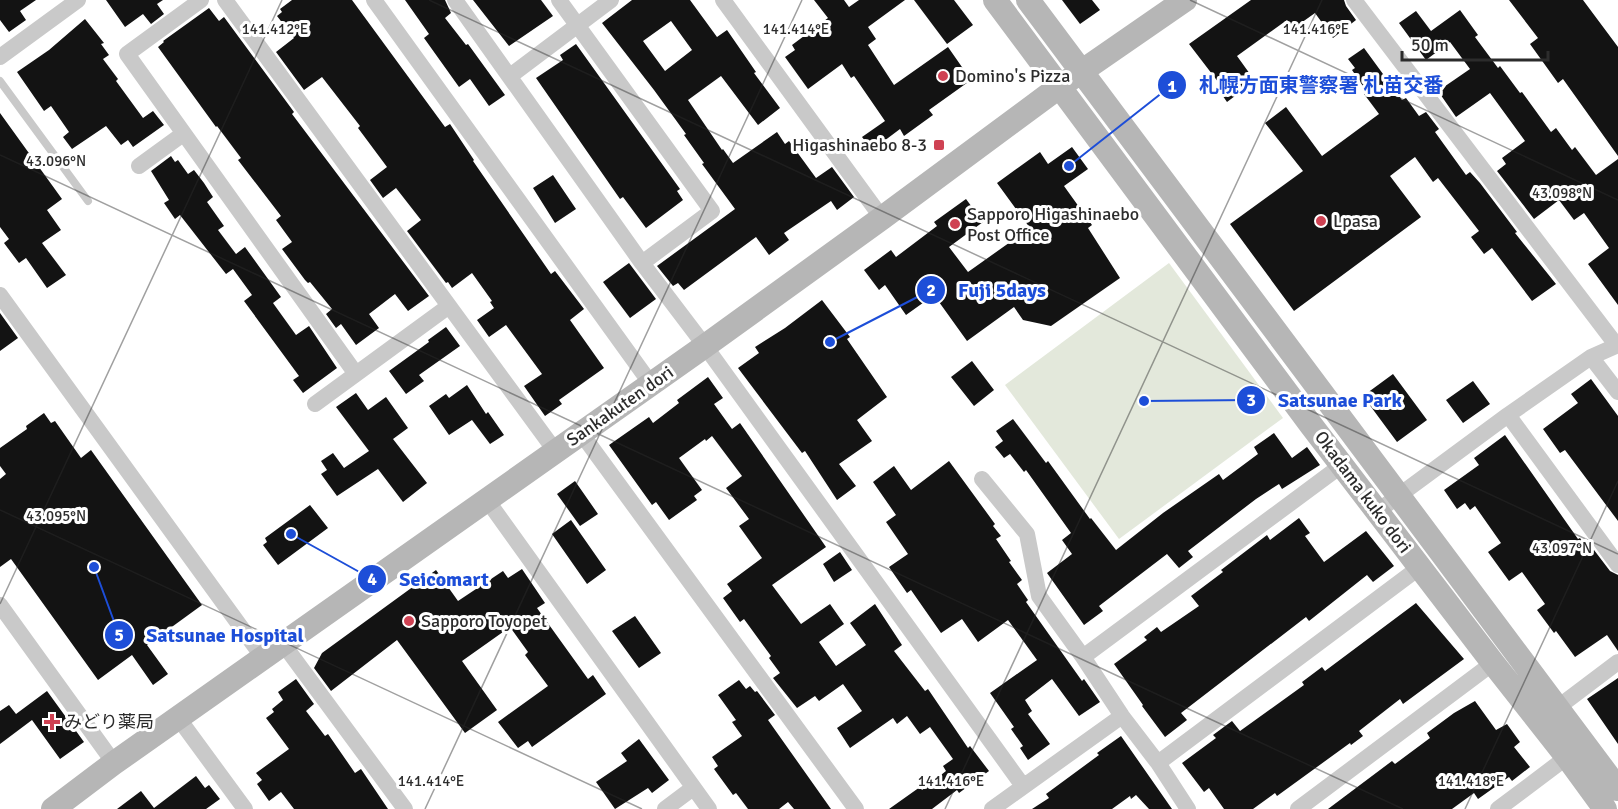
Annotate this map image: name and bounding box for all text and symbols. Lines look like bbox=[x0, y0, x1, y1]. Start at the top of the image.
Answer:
text: 141.412°E bbox=[242, 20, 308, 38]
text: 141.414°E bbox=[763, 20, 829, 38]
text: 141.416°E bbox=[1283, 20, 1349, 38]
scale bar bbox=[1402, 24, 1548, 62]
text: 50 m bbox=[1411, 34, 1449, 56]
place label: Domino's Pizza bbox=[955, 65, 1070, 87]
callout: 札幌方面東警察署 札苗交番 bbox=[1157, 66, 1455, 104]
marker: Domino's Pizza bbox=[936, 69, 950, 83]
text: 札幌方面東警察署 札苗交番 bbox=[1199, 73, 1443, 98]
text: 1 bbox=[1167, 75, 1177, 97]
place label: Higashinaebo 8-3 bbox=[792, 134, 927, 156]
marker: Higashinaebo 8-3 bbox=[932, 138, 946, 152]
text: 43.096°N bbox=[26, 152, 86, 170]
text: 43.098°N bbox=[1532, 184, 1592, 202]
place label: Sapporo Higashinaebo Post Office bbox=[967, 203, 1139, 246]
place label: Lpasa bbox=[1333, 210, 1378, 232]
marker: Lpasa bbox=[1314, 214, 1328, 228]
marker: Sapporo Higashinaebo Post Office bbox=[948, 217, 962, 231]
callout: Fuji 5days bbox=[916, 271, 1058, 309]
text: Fuji 5days bbox=[958, 278, 1046, 303]
text: 2 bbox=[926, 279, 936, 301]
street label: Sankakuten dori bbox=[562, 361, 678, 451]
callout: Satsunae Park bbox=[1236, 381, 1414, 419]
text: Satsunae Park bbox=[1278, 388, 1403, 413]
text: 3 bbox=[1246, 389, 1256, 411]
street label: Okadama kuko dori bbox=[1310, 427, 1416, 557]
text: 43.095°N bbox=[26, 507, 86, 525]
text: 43.097°N bbox=[1532, 539, 1592, 557]
callout: Seicomart bbox=[357, 560, 501, 598]
text: Seicomart bbox=[399, 567, 489, 592]
text: 4 bbox=[367, 568, 377, 590]
place label: Sapporo Toyopet bbox=[421, 610, 547, 632]
marker: Sapporo Toyopet bbox=[402, 614, 416, 628]
callout: Satsunae Hospital bbox=[104, 616, 316, 654]
text: Satsunae Hospital bbox=[146, 623, 304, 648]
text: 5 bbox=[114, 624, 124, 646]
place label: みどり薬局 bbox=[64, 711, 154, 733]
marker: みどり薬局 bbox=[45, 715, 59, 729]
text: 141.414°E bbox=[398, 772, 464, 790]
text: 141.416°E bbox=[918, 772, 984, 790]
text: 141.418°E bbox=[1438, 772, 1504, 790]

